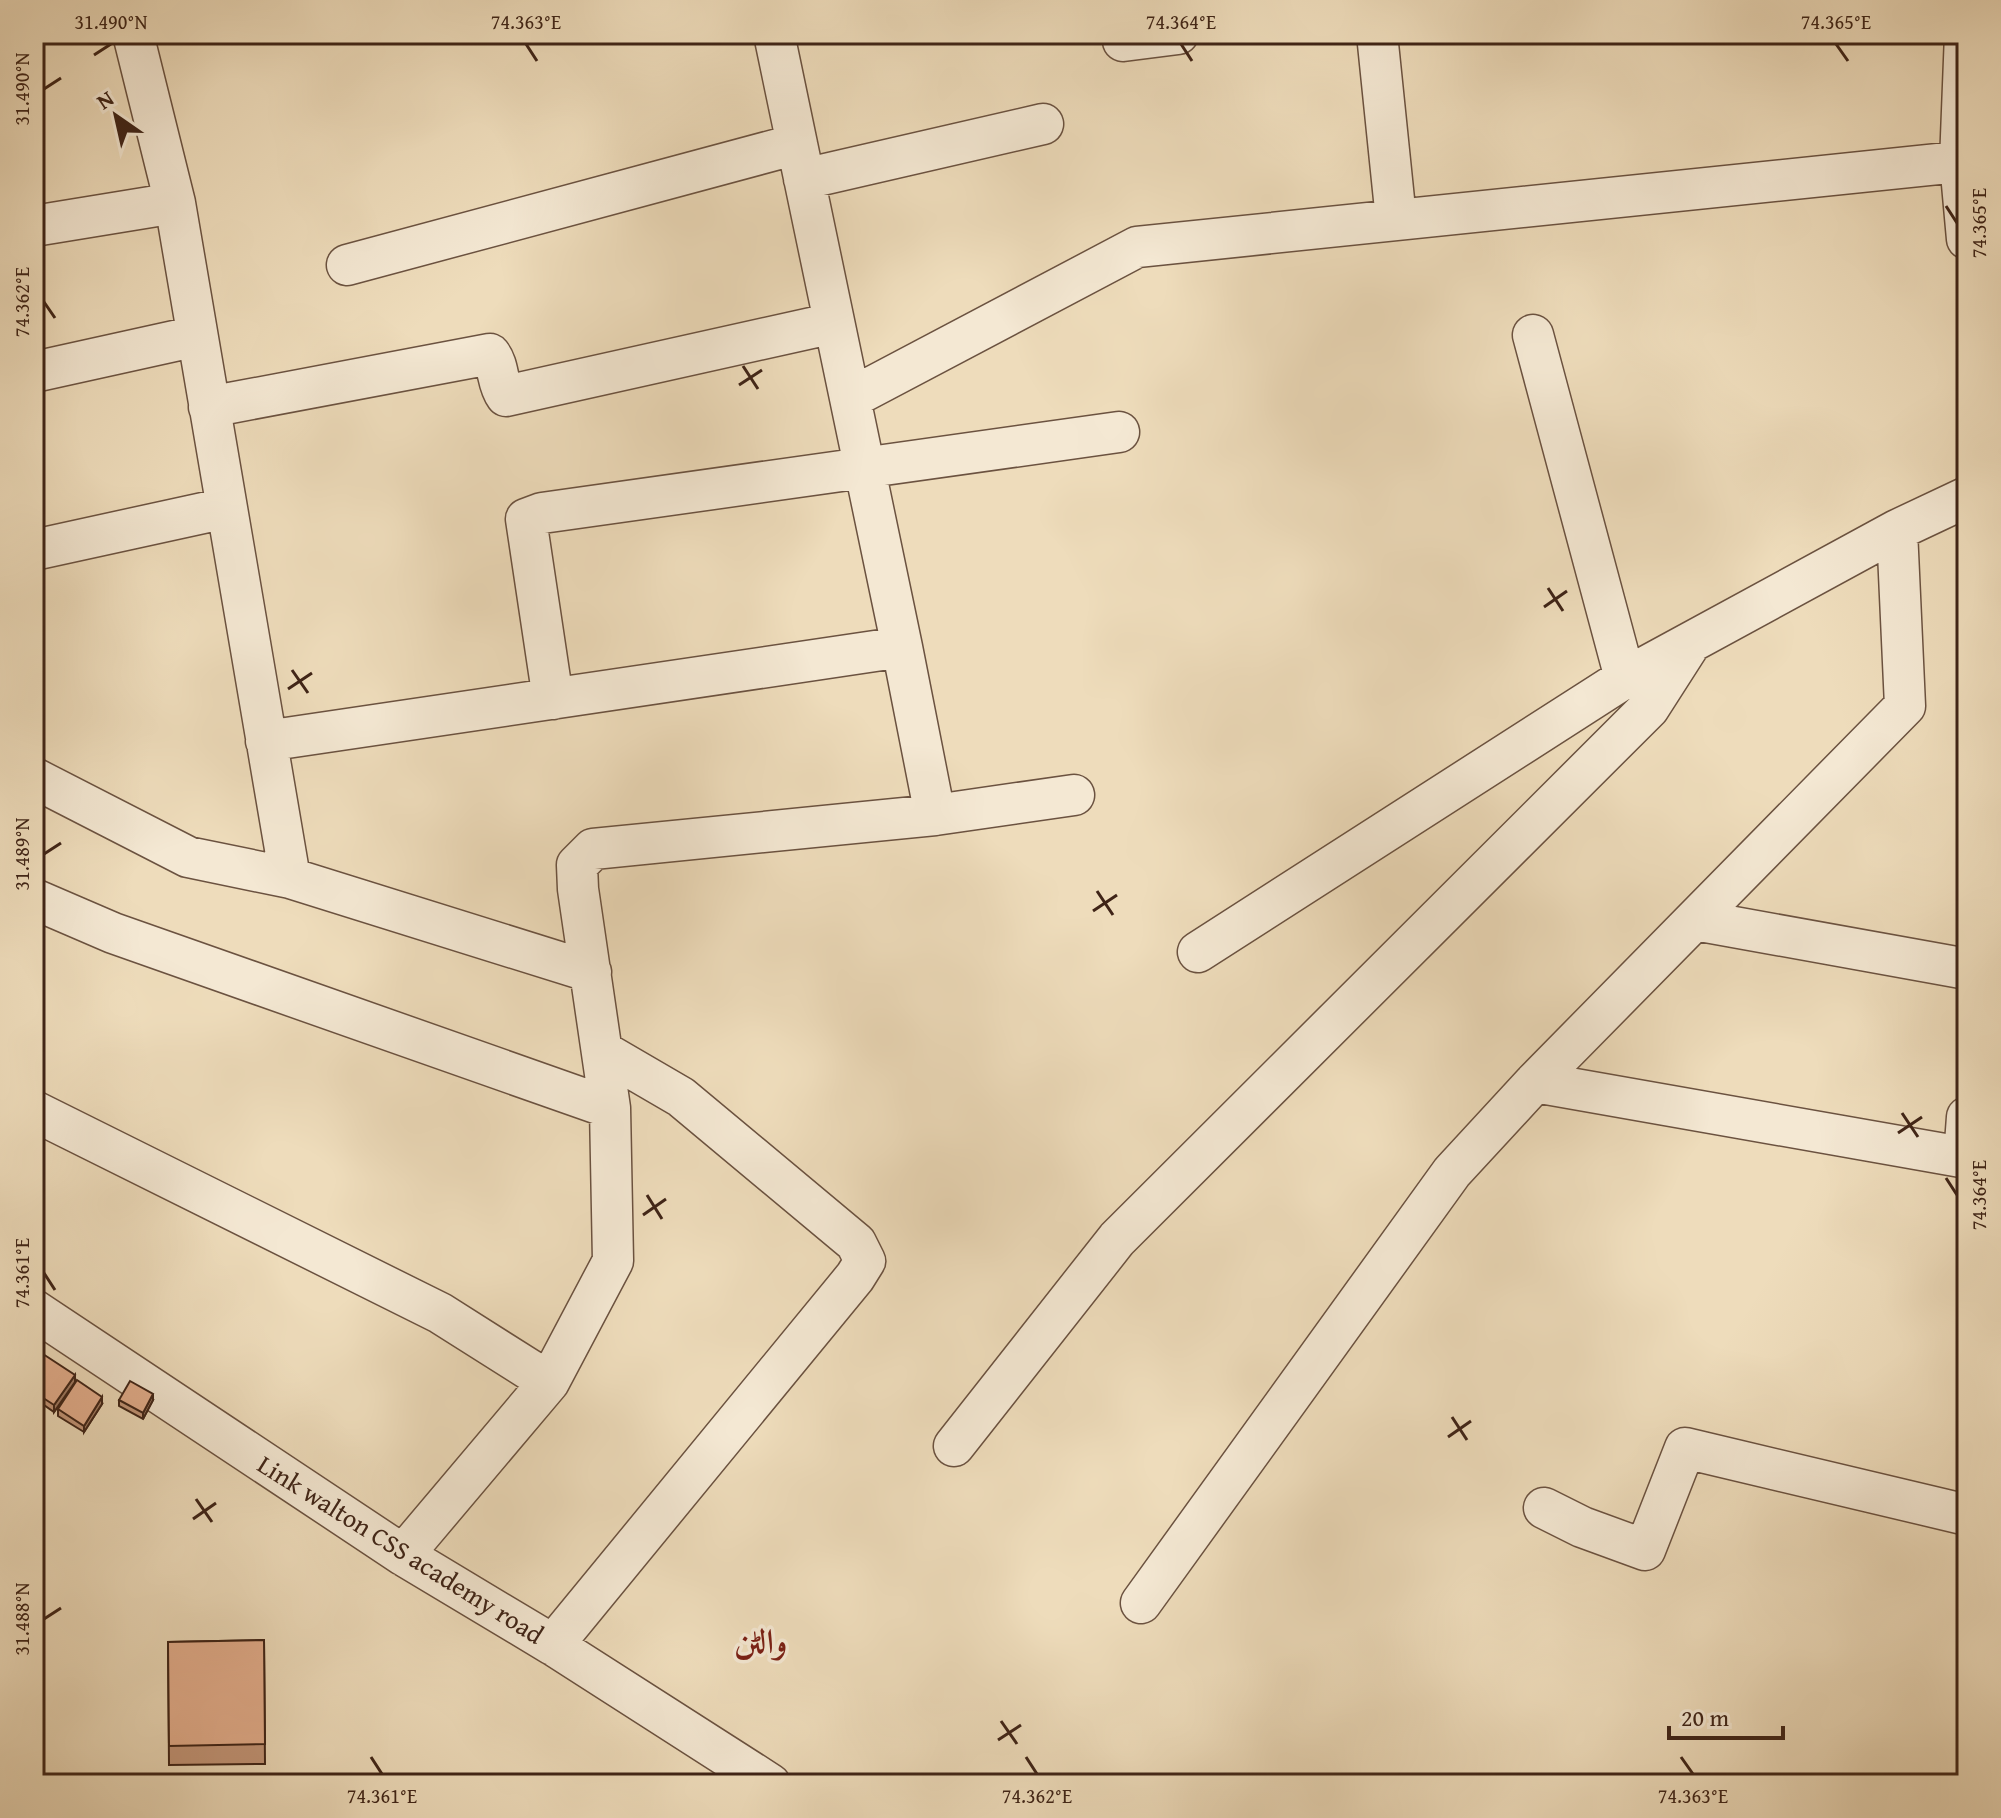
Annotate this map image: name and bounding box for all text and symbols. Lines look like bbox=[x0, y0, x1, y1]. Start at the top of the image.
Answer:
text: 31.490°N bbox=[74, 7, 148, 36]
text: 74.363°E bbox=[491, 7, 561, 36]
text: 74.364°E bbox=[1146, 7, 1216, 36]
text: 74.365°E bbox=[1801, 7, 1871, 36]
text: 31.490°N bbox=[7, 52, 36, 126]
north arrow bbox=[76, 76, 156, 156]
text: N bbox=[90, 82, 120, 117]
text: 74.365°E bbox=[1964, 188, 1993, 258]
text: 74.362°E bbox=[7, 267, 36, 337]
text: 31.489°N bbox=[7, 817, 36, 891]
text: 74.364°E bbox=[1964, 1160, 1993, 1230]
text: 74.361°E bbox=[7, 1238, 36, 1308]
street label: Link walton CSS academy road bbox=[250, 1445, 552, 1653]
text: 31.488°N bbox=[7, 1582, 36, 1656]
district label: والٹن bbox=[735, 1616, 787, 1665]
scale bar bbox=[1669, 1690, 1783, 1740]
text: 20 m bbox=[1681, 1700, 1729, 1735]
text: 74.361°E bbox=[347, 1781, 417, 1810]
text: 74.362°E bbox=[1002, 1781, 1072, 1810]
text: 74.363°E bbox=[1658, 1781, 1728, 1810]

